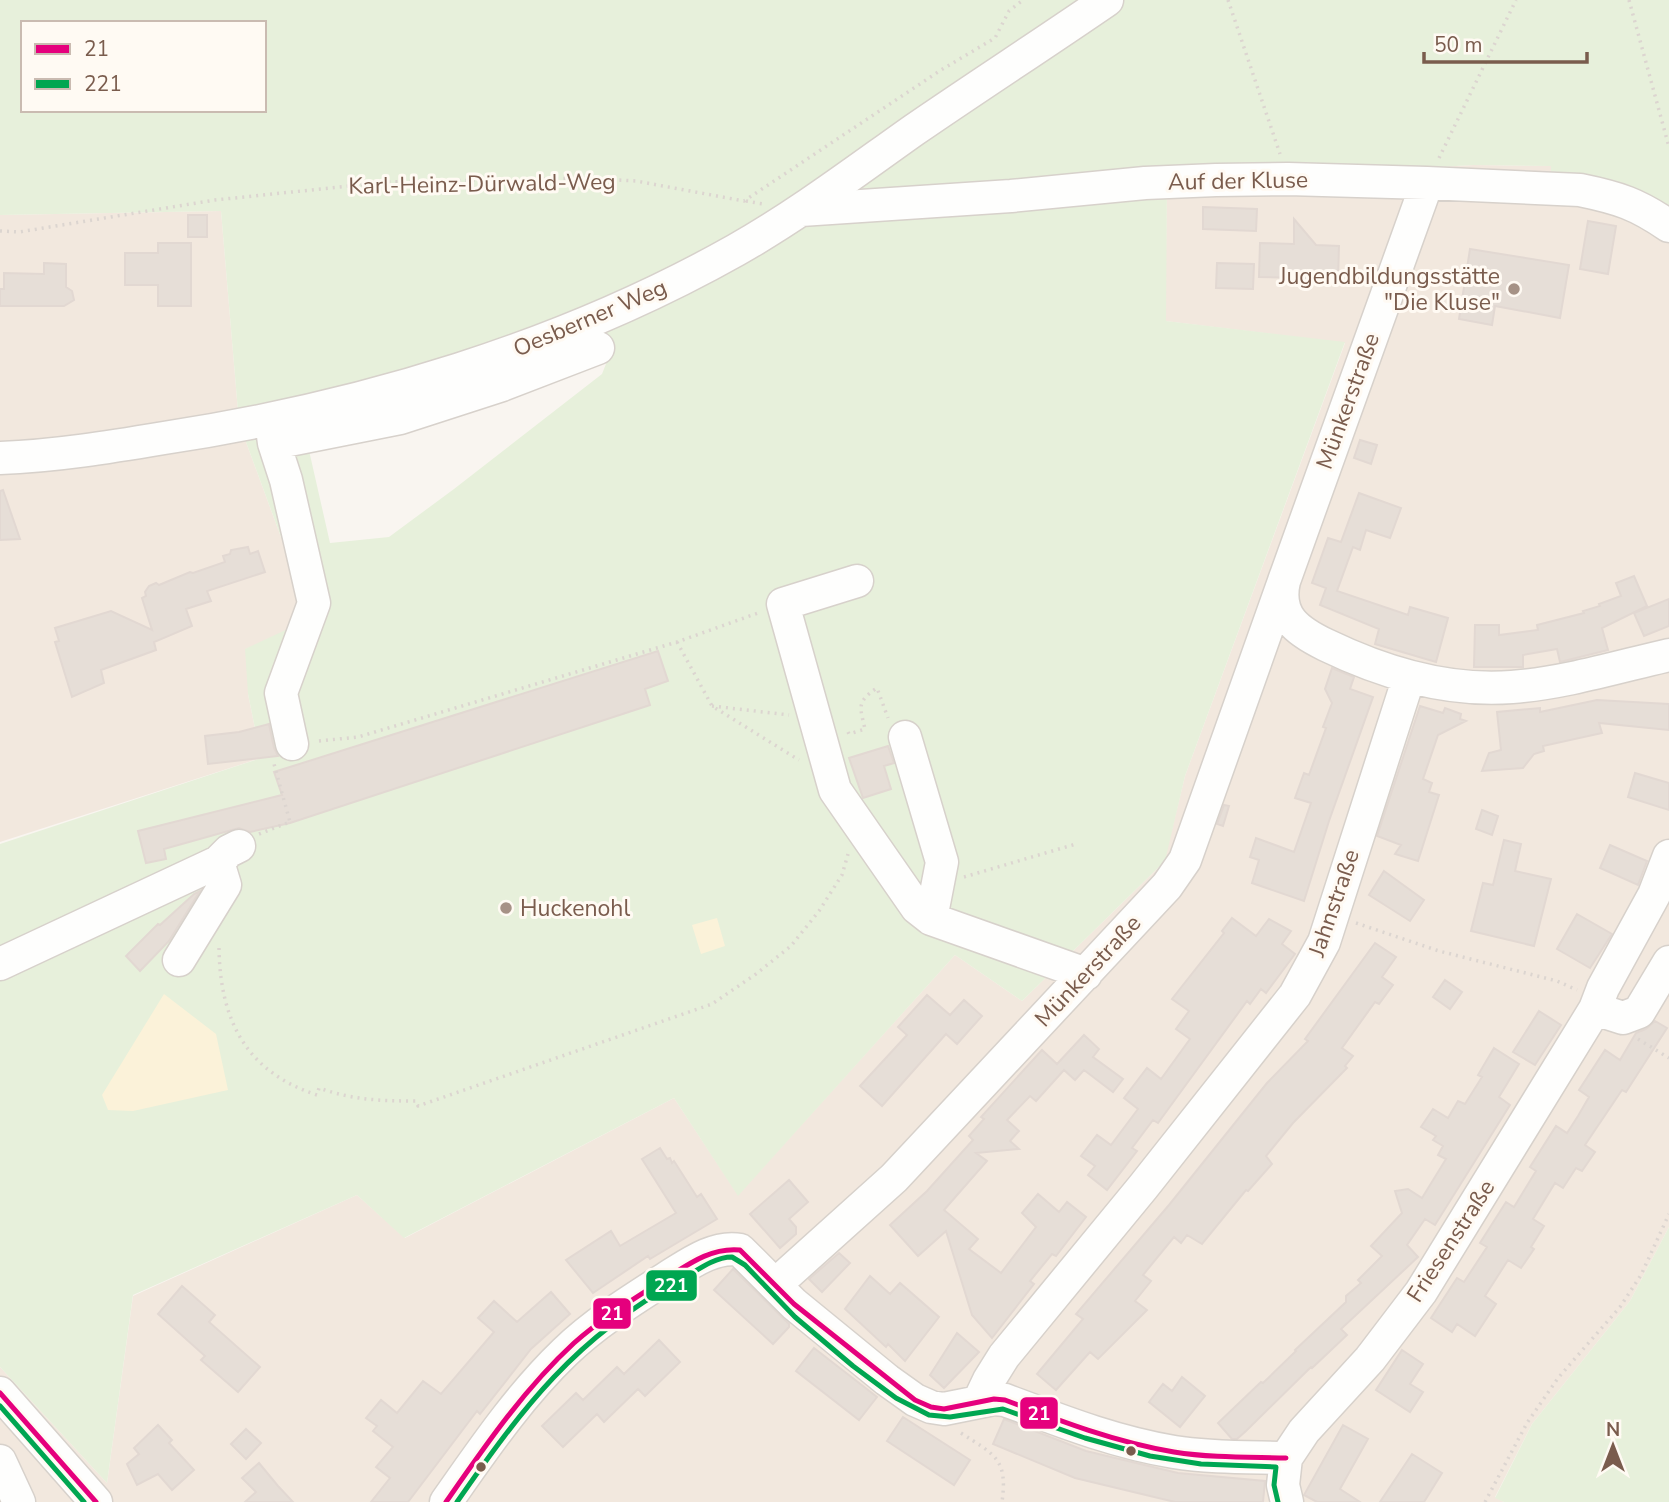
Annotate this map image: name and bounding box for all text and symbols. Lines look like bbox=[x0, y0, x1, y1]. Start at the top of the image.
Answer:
legend bbox=[21, 21, 266, 112]
scale bar bbox=[1424, 21, 1587, 65]
text: 50 m bbox=[1434, 31, 1483, 59]
text: 21 bbox=[84, 35, 109, 63]
text: 221 bbox=[84, 70, 122, 98]
street label: Auf der Kluse bbox=[1168, 164, 1308, 198]
street label: Karl-Heinz-Dürwald-Weg bbox=[348, 166, 616, 202]
place label: Jugendbildungsstätte "Die Kluse" bbox=[1278, 261, 1500, 318]
street label: Oesberner Weg bbox=[508, 272, 672, 364]
marker: Jugendbildungsstätte "Die Kluse" bbox=[1506, 281, 1522, 297]
street label: Münkerstraße bbox=[1309, 329, 1387, 473]
street label: Jahnstraße bbox=[1301, 845, 1367, 962]
place label: Huckenohl bbox=[520, 893, 630, 924]
marker: Huckenohl bbox=[498, 900, 514, 916]
street label: Münkerstraße bbox=[1028, 908, 1148, 1034]
street label: Friesenstraße bbox=[1400, 1174, 1502, 1308]
line badge: 221 bbox=[645, 1269, 698, 1302]
text: 221 bbox=[654, 1273, 688, 1299]
line badge: 21 bbox=[592, 1297, 632, 1330]
text: 21 bbox=[601, 1301, 623, 1327]
line badge: 21 bbox=[1019, 1396, 1059, 1430]
text: 21 bbox=[1028, 1401, 1050, 1427]
north arrow bbox=[1578, 1411, 1648, 1481]
text: N bbox=[1606, 1417, 1620, 1443]
unlabelled marker bbox=[1124, 1444, 1138, 1458]
unlabelled marker bbox=[474, 1460, 488, 1474]

